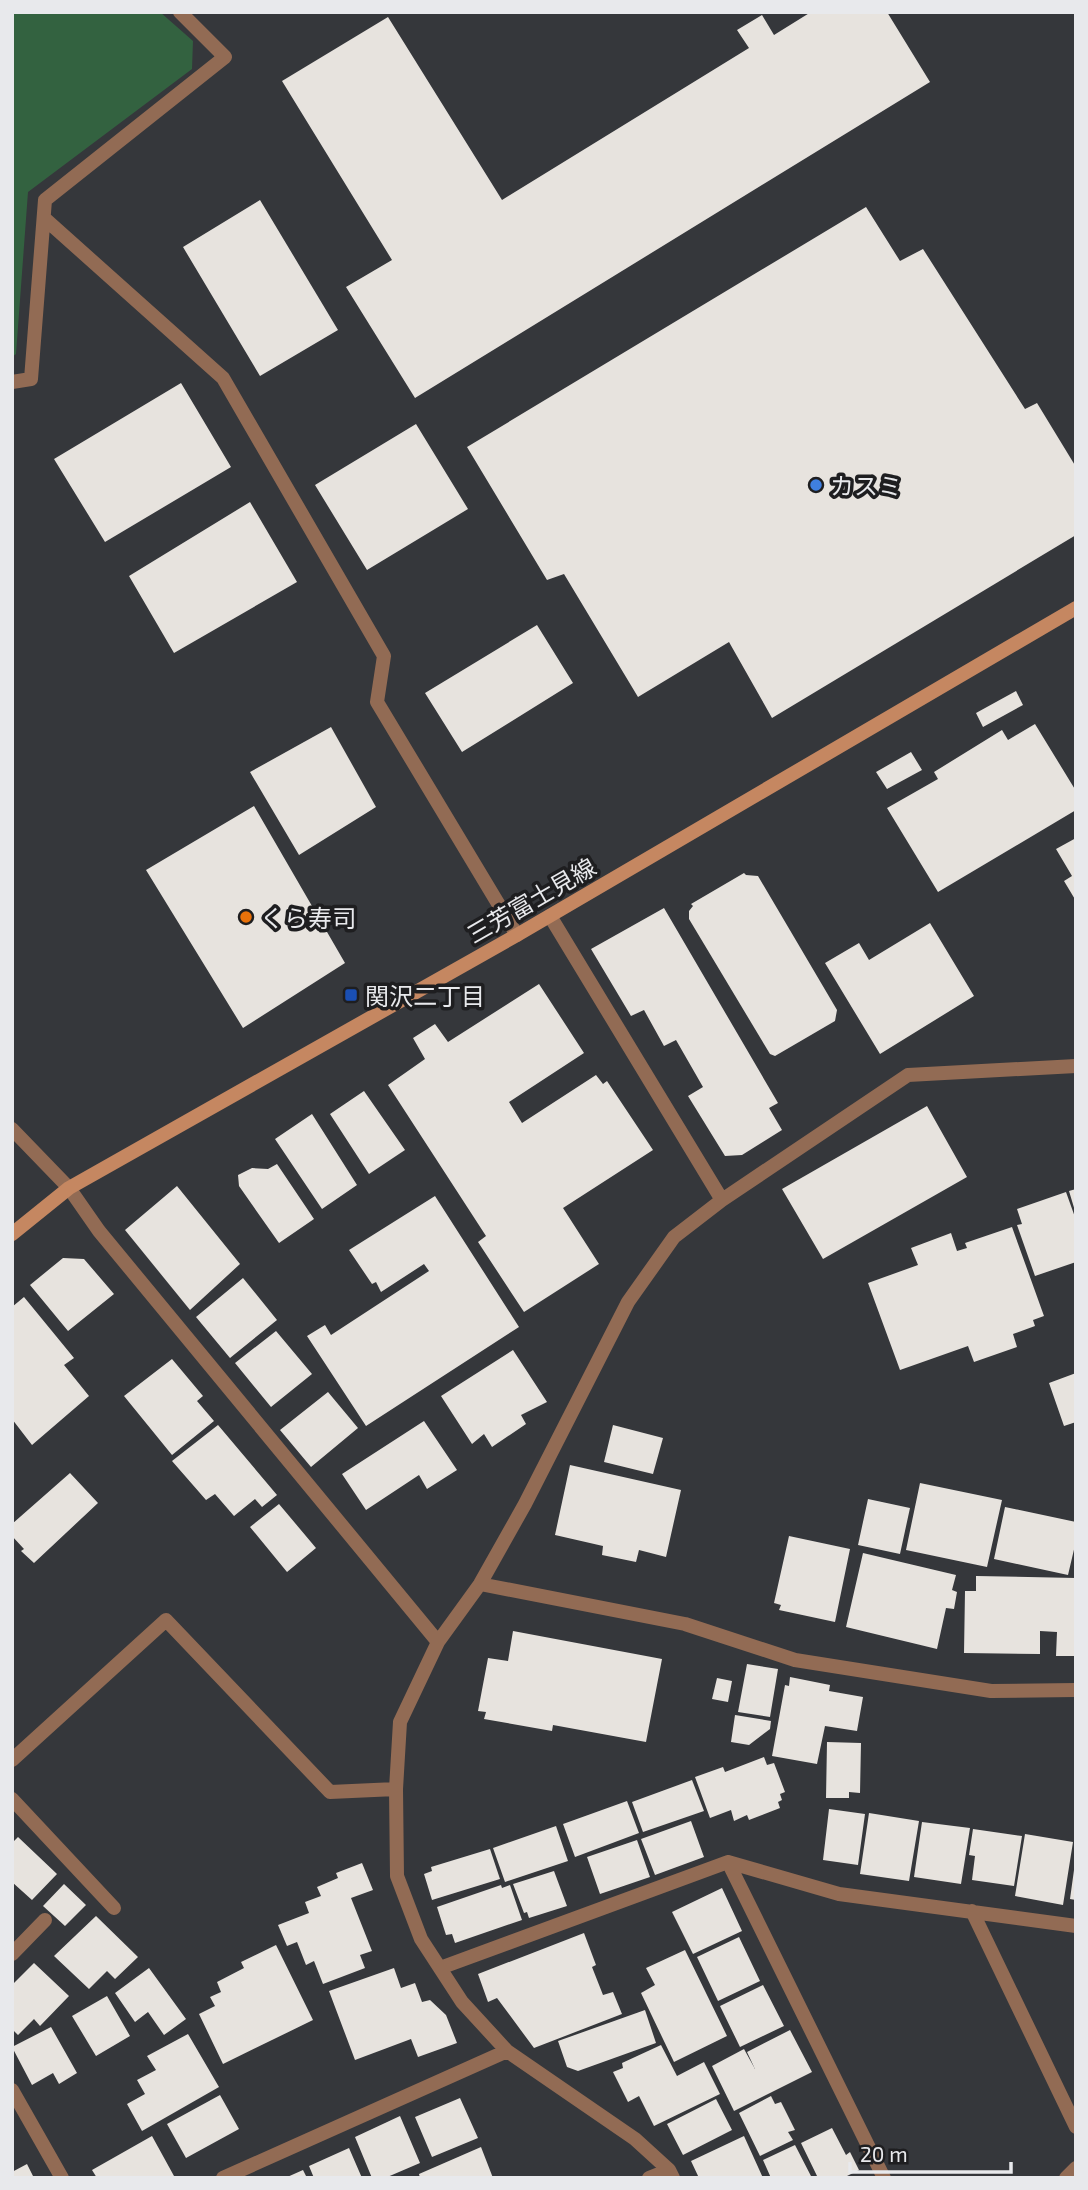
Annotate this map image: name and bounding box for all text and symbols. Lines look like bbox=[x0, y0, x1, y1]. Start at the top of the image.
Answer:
place label: カスミ bbox=[830, 471, 902, 500]
marker: カスミ bbox=[808, 477, 824, 493]
street label: 三芳富士見線 bbox=[461, 851, 601, 949]
place label: くら寿司 bbox=[260, 903, 356, 932]
marker: くら寿司 bbox=[238, 909, 254, 925]
place label: 関沢二丁目 bbox=[365, 981, 485, 1010]
marker: 関沢二丁目 bbox=[343, 987, 359, 1003]
scale bar bbox=[850, 2130, 1011, 2174]
text: 20 m bbox=[860, 2141, 908, 2166]

